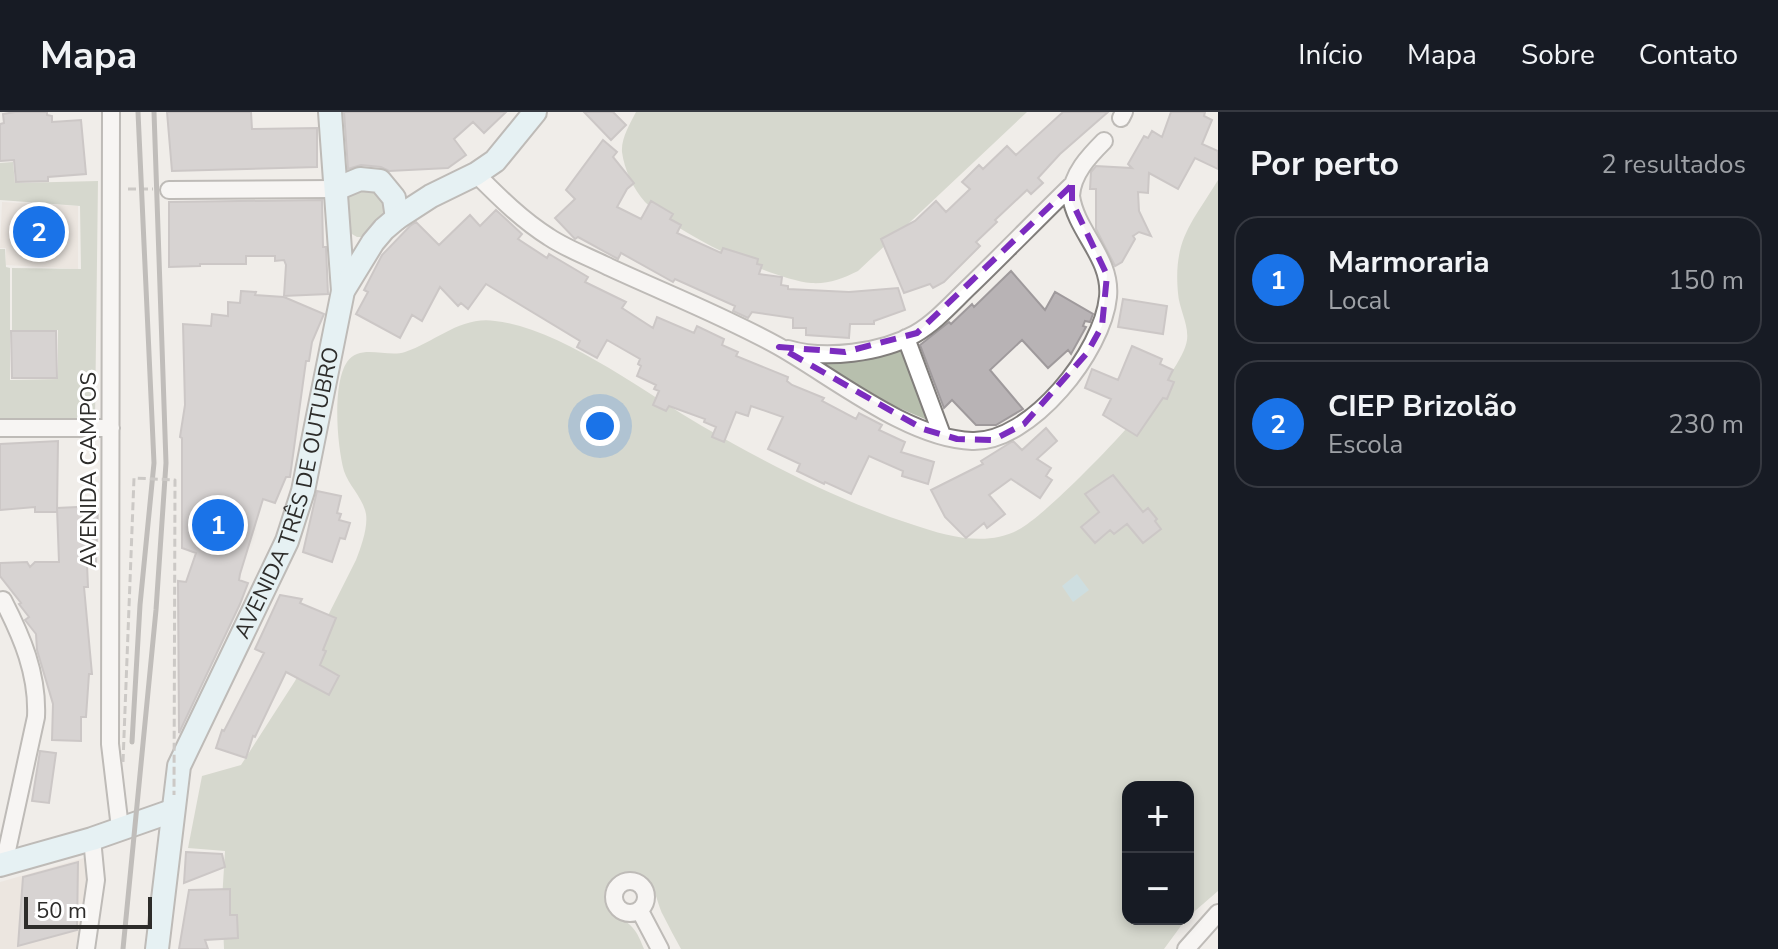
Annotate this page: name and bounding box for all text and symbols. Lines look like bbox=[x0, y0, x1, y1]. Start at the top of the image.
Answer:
text: Mapa bbox=[40, 30, 137, 81]
text: Início bbox=[1298, 36, 1363, 74]
text: Mapa bbox=[1407, 36, 1477, 74]
text: Sobre bbox=[1521, 36, 1595, 74]
text: Contato bbox=[1639, 36, 1738, 74]
text: Por perto bbox=[1250, 141, 1399, 187]
text: 2 resultados bbox=[1601, 147, 1746, 182]
pin: 2 bbox=[13, 202, 65, 262]
text: Marmoraria bbox=[1328, 242, 1490, 283]
text: 1 bbox=[1270, 263, 1286, 298]
text: 150 m bbox=[1668, 263, 1744, 298]
text: Local bbox=[1328, 283, 1390, 318]
street label: AVENIDA TRÊS DE OUTUBRO bbox=[227, 344, 346, 644]
street label: AVENIDA CAMPOS bbox=[74, 372, 104, 568]
text: CIEP Brizolão bbox=[1328, 386, 1517, 427]
your location bbox=[580, 406, 620, 446]
text: 2 bbox=[1270, 407, 1286, 442]
text: 230 m bbox=[1668, 407, 1744, 442]
text: Escola bbox=[1328, 427, 1403, 462]
pin: 1 bbox=[192, 495, 244, 555]
map controls bbox=[1122, 781, 1194, 925]
button: + bbox=[1122, 781, 1194, 853]
button: − bbox=[1122, 853, 1194, 925]
scale bar bbox=[24, 893, 152, 929]
text: 50 m bbox=[36, 896, 87, 926]

